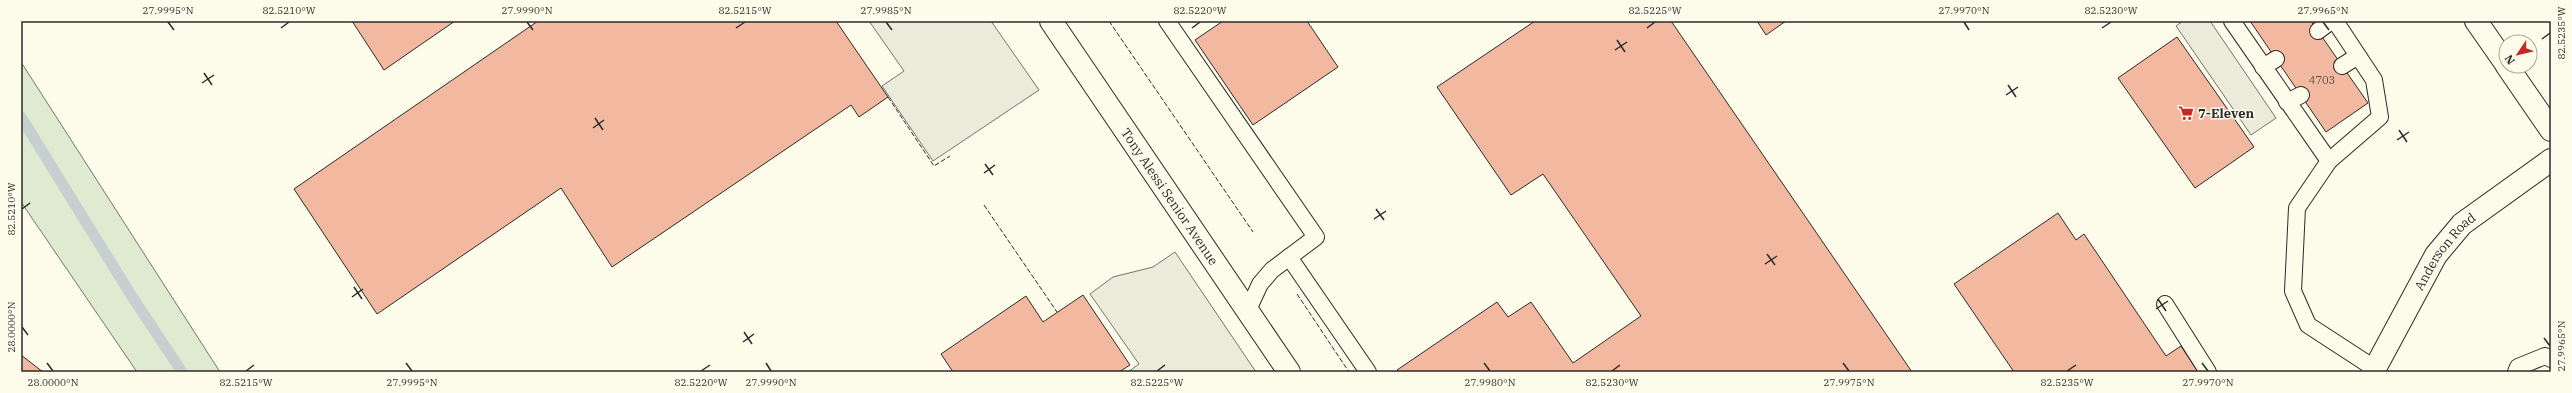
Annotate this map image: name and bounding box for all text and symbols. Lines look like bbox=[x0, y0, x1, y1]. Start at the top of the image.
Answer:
text: 27.9995°N bbox=[142, 4, 194, 17]
text: 82.5210°W bbox=[262, 4, 316, 17]
text: 27.9990°N bbox=[501, 4, 553, 17]
text: 82.5215°W bbox=[718, 4, 772, 17]
text: 27.9985°N bbox=[860, 4, 912, 17]
text: 82.5220°W bbox=[1173, 4, 1227, 17]
text: 82.5225°W bbox=[1628, 4, 1682, 17]
text: 27.9970°N bbox=[1938, 4, 1990, 17]
text: 82.5230°W bbox=[2084, 4, 2138, 17]
text: 27.9965°N bbox=[2297, 4, 2349, 17]
text: 82.5235°W bbox=[2555, 6, 2568, 60]
north arrow bbox=[2498, 34, 2538, 74]
text: N bbox=[2501, 52, 2518, 67]
house number: 4703 bbox=[2309, 73, 2335, 87]
supermarket icon: 7-Eleven bbox=[2177, 104, 2195, 122]
place label: 7-Eleven bbox=[2198, 105, 2254, 122]
street label: Tony Alessi Senior Avenue bbox=[1118, 125, 1222, 268]
text: 82.5210°W bbox=[5, 182, 18, 236]
street label: Anderson Road bbox=[2410, 209, 2479, 293]
text: 28.0000°N bbox=[5, 301, 18, 353]
text: 27.9965°N bbox=[2555, 320, 2568, 372]
text: 28.0000°N bbox=[27, 376, 79, 389]
text: 82.5215°W bbox=[219, 376, 273, 389]
text: 27.9995°N bbox=[386, 376, 438, 389]
text: 82.5220°W bbox=[674, 376, 728, 389]
text: 27.9990°N bbox=[745, 376, 797, 389]
text: 82.5225°W bbox=[1130, 376, 1184, 389]
text: 27.9980°N bbox=[1464, 376, 1516, 389]
text: 82.5230°W bbox=[1585, 376, 1639, 389]
text: 27.9975°N bbox=[1823, 376, 1875, 389]
text: 82.5235°W bbox=[2040, 376, 2094, 389]
text: 27.9970°N bbox=[2182, 376, 2234, 389]

